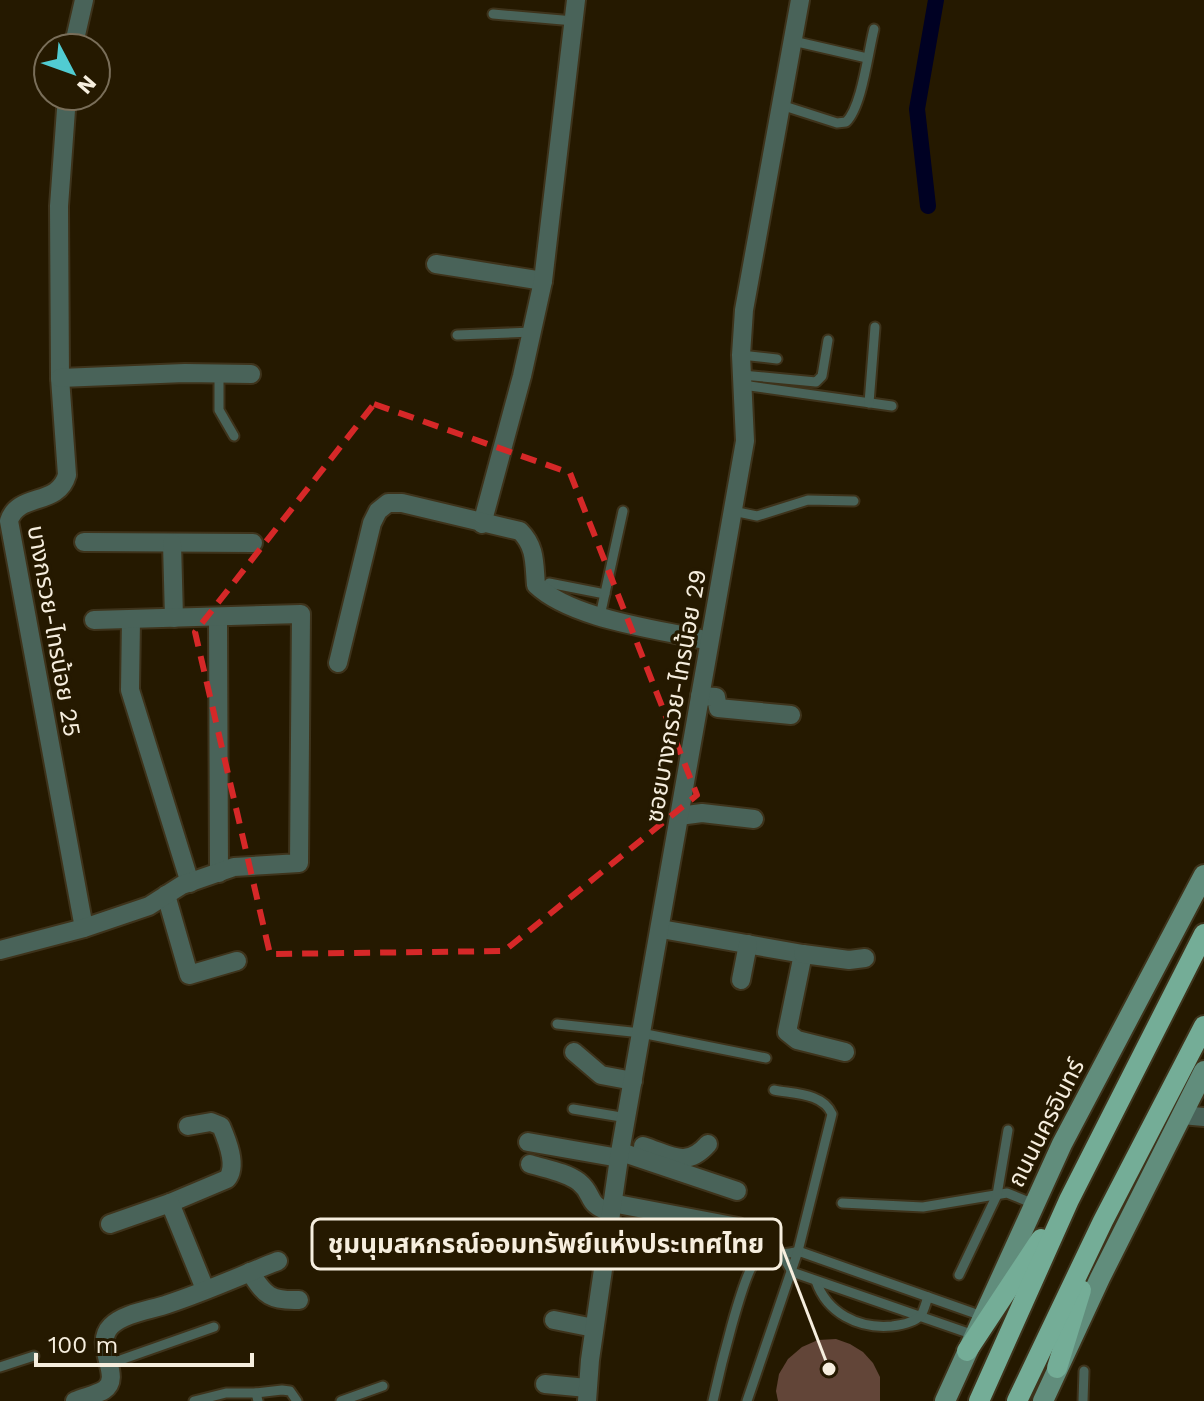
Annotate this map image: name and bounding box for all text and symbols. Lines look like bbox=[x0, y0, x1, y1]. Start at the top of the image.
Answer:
north arrow bbox=[32, 32, 112, 112]
text: N bbox=[72, 70, 102, 99]
street label: บางกรวย-ไทรน้อย 25 bbox=[22, 523, 86, 739]
street label: ซอยบางกรวย-ไทรน้อย 29 bbox=[640, 567, 712, 825]
street label: ถนนนครอินทร์ bbox=[1002, 1053, 1091, 1192]
callout: ชุมนุมสหกรณ์ออมทรัพย์แห่งประเทศไทย bbox=[312, 1219, 781, 1269]
text: ชุมนุมสหกรณ์ออมทรัพย์แห่งประเทศไทย bbox=[328, 1229, 764, 1260]
scale bar bbox=[36, 1317, 252, 1367]
text: 100 m bbox=[48, 1331, 118, 1359]

